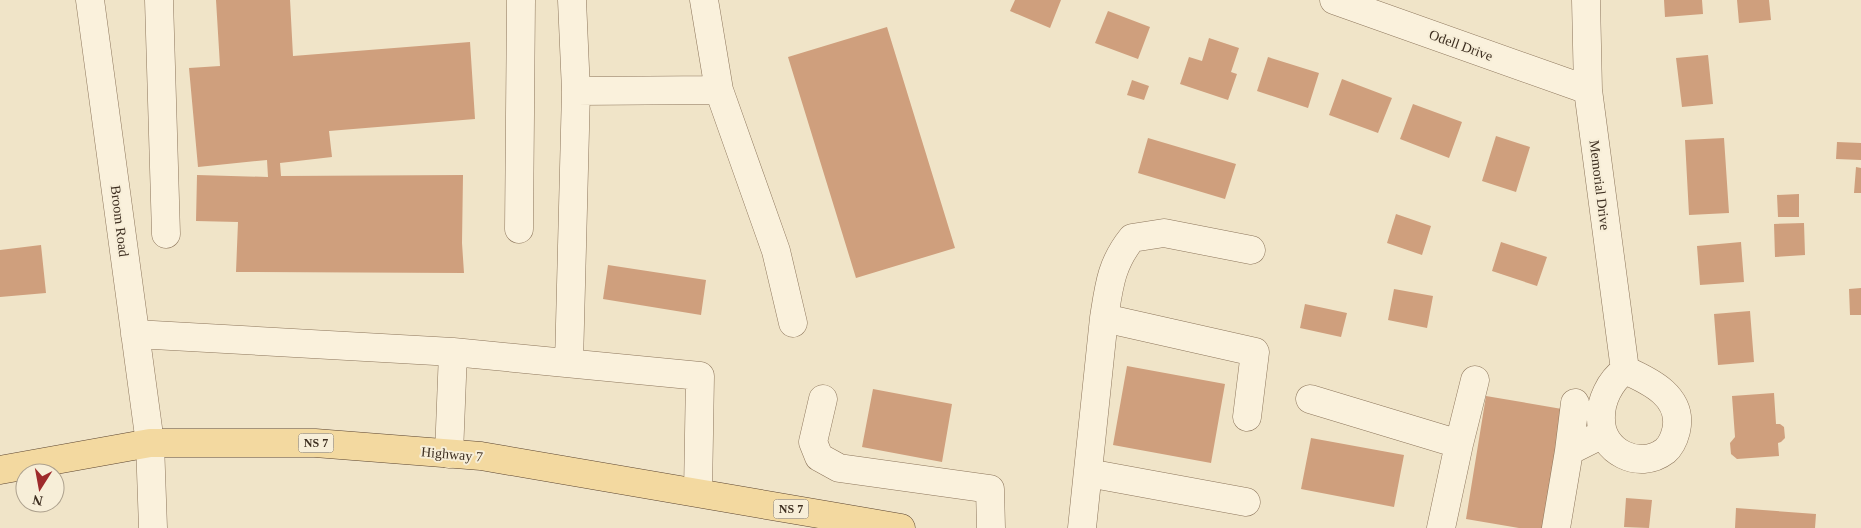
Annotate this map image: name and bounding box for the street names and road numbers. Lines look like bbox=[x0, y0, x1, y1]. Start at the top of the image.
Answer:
street label: Odell Drive bbox=[1427, 27, 1495, 64]
street label: Memorial Drive bbox=[1587, 139, 1612, 231]
street label: Broom Road bbox=[108, 184, 131, 258]
road number: NS 7 bbox=[298, 433, 334, 452]
street label: Highway 7 bbox=[421, 444, 483, 465]
road number: NS 7 bbox=[774, 499, 808, 518]

